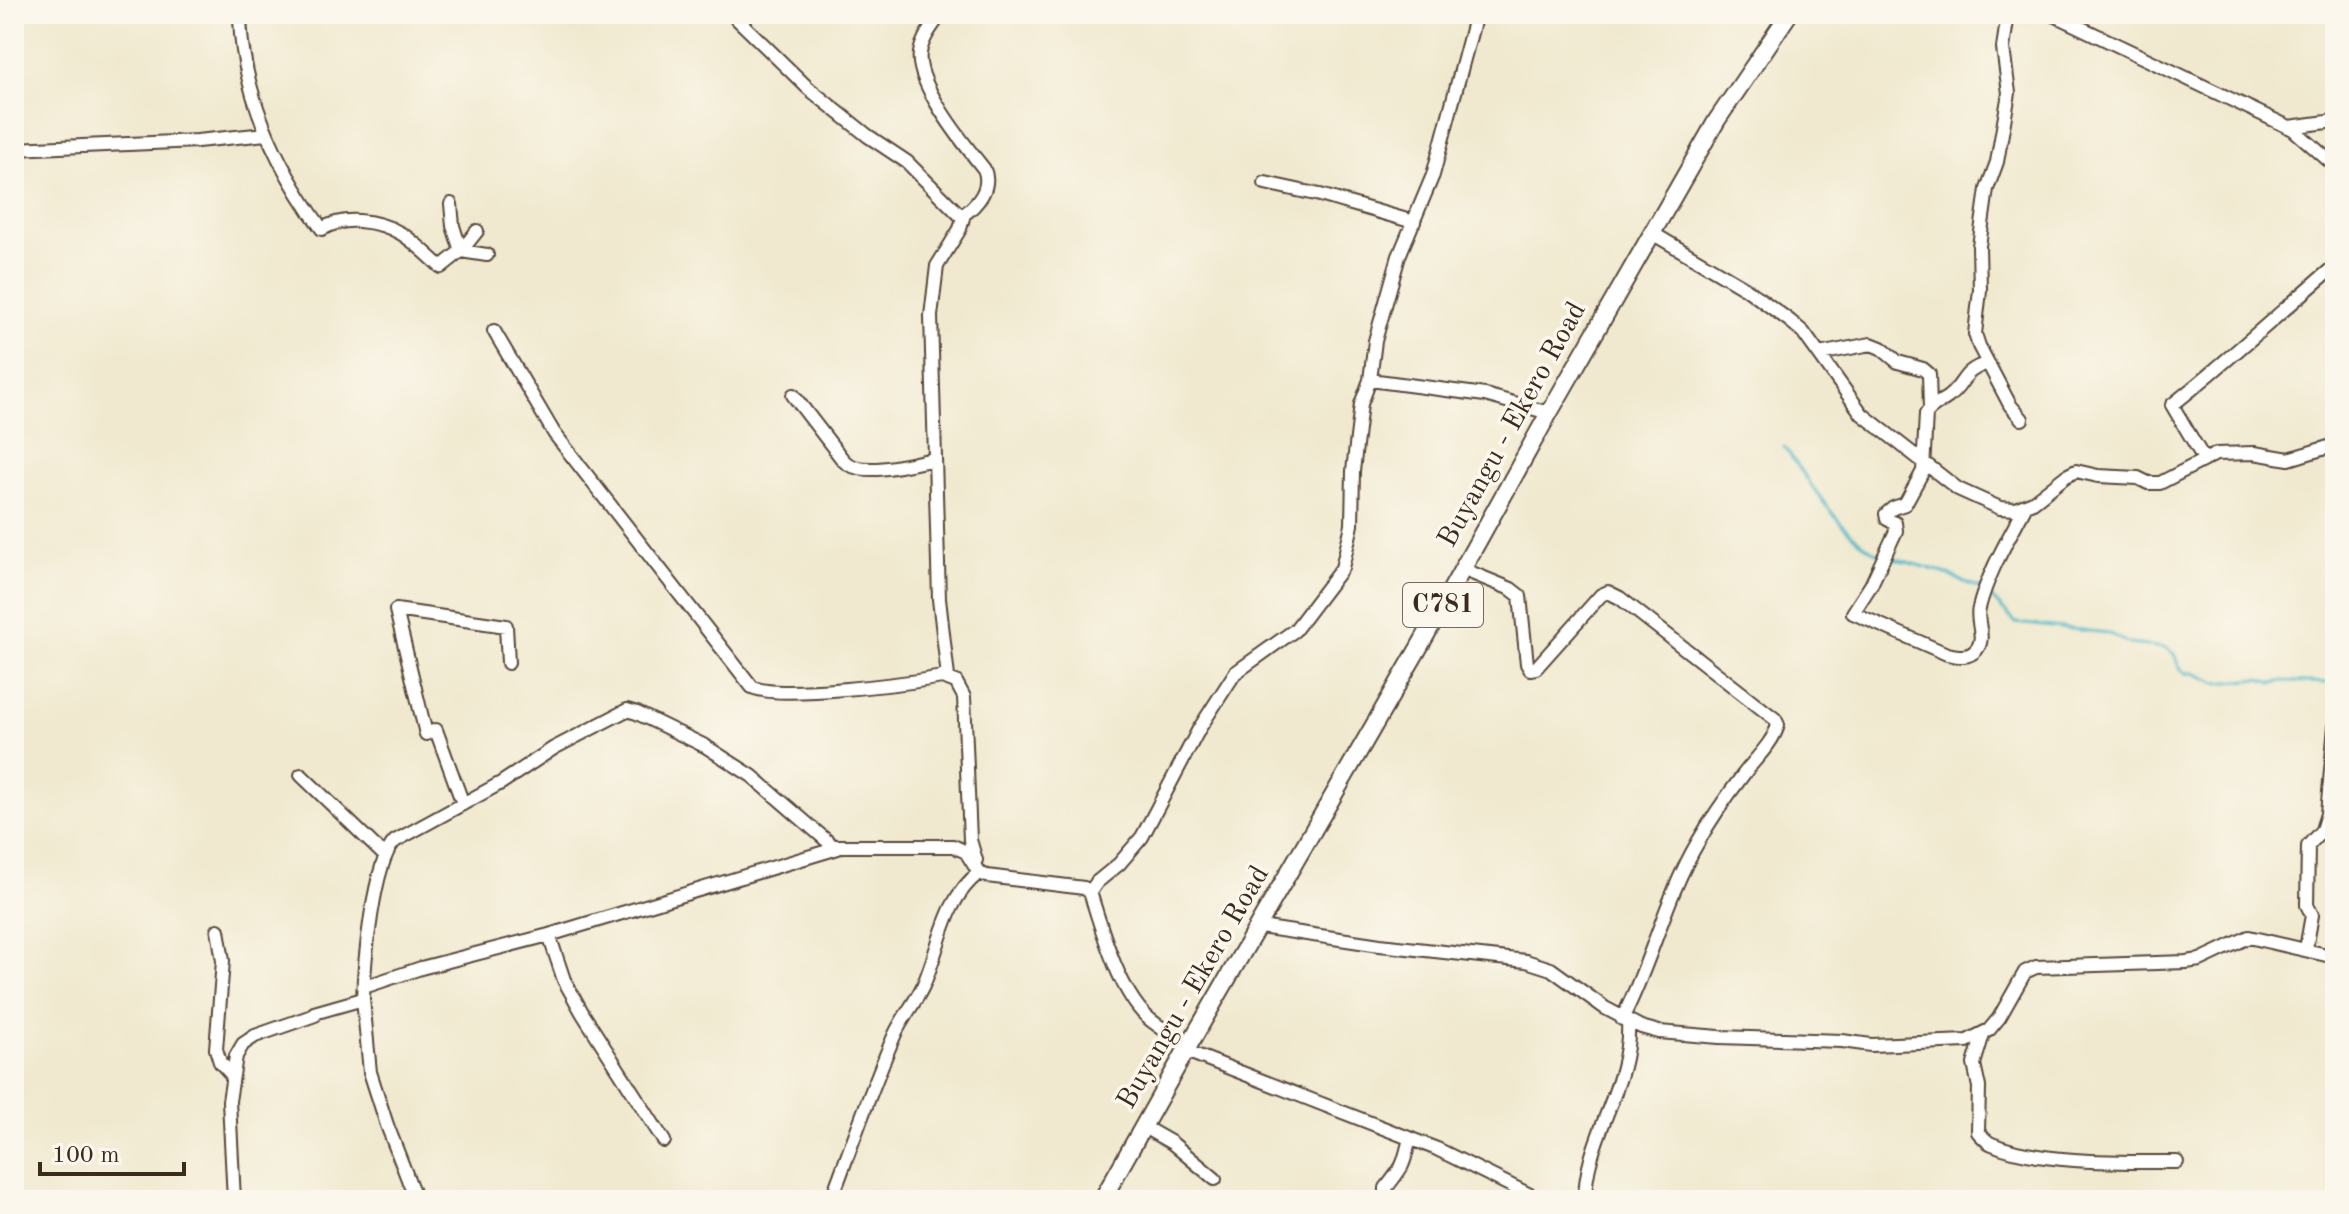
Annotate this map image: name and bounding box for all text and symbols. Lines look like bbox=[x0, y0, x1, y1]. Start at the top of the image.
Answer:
street label: Buyangu - Ekero Road bbox=[1434, 298, 1592, 552]
road number: C781 bbox=[1403, 583, 1483, 627]
street label: Buyangu - Ekero Road bbox=[1113, 862, 1275, 1114]
scale bar bbox=[40, 1126, 184, 1176]
text: 100 m bbox=[52, 1144, 120, 1168]

